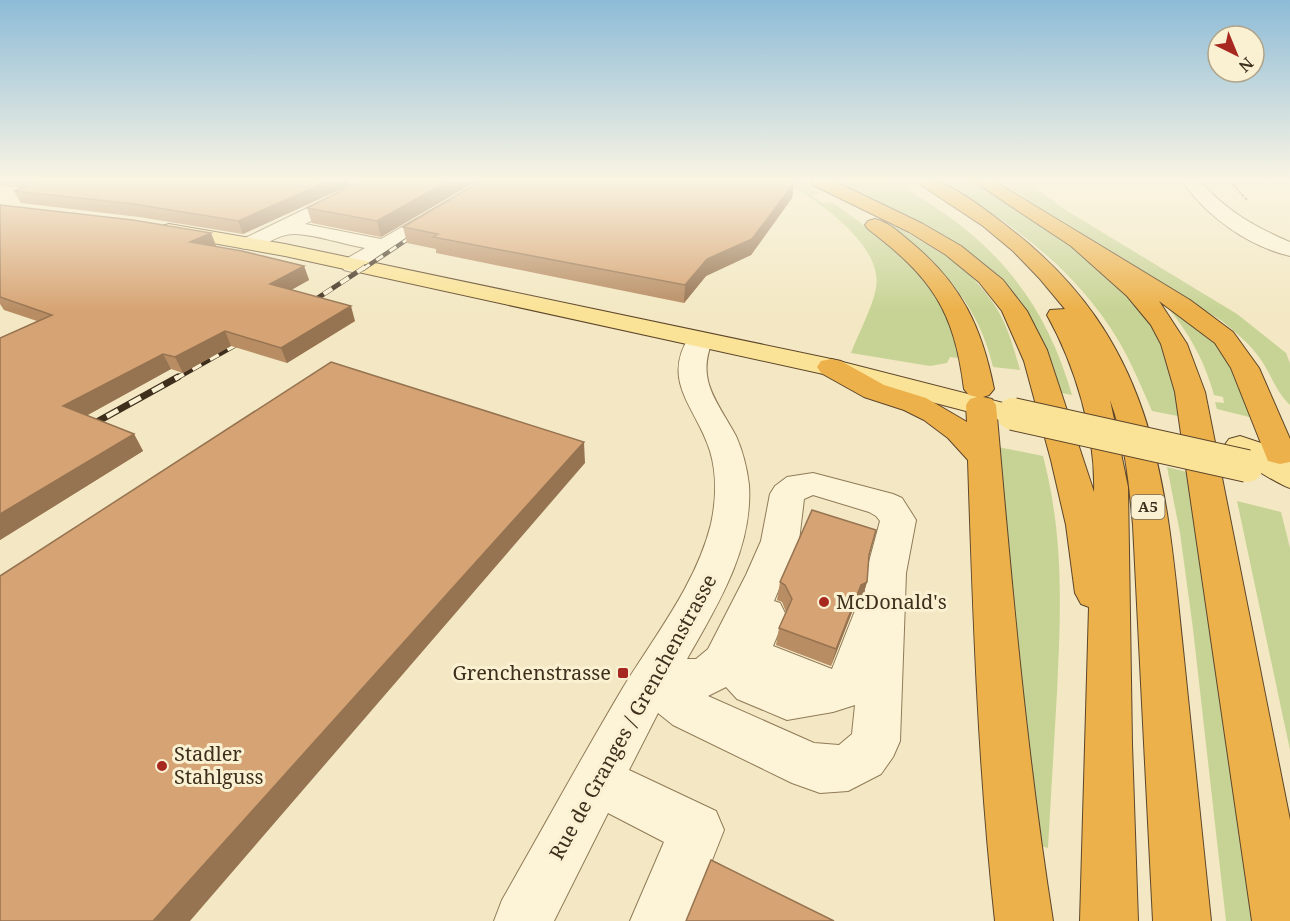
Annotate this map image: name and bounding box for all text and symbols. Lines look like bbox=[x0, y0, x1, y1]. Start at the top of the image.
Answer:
north arrow bbox=[1206, 24, 1266, 84]
text: N bbox=[1234, 53, 1258, 78]
road number: A5 bbox=[1132, 495, 1164, 519]
street label: Rue de Granges / Grenchenstrasse bbox=[543, 569, 723, 864]
place label: McDonald's bbox=[836, 588, 947, 615]
marker: McDonald's bbox=[817, 595, 831, 609]
place label: Grenchenstrasse bbox=[452, 659, 611, 686]
marker: Grenchenstrasse bbox=[616, 666, 630, 680]
place label: Stadler Stahlguss bbox=[174, 740, 264, 790]
marker: Stadler Stahlguss bbox=[155, 759, 169, 773]

